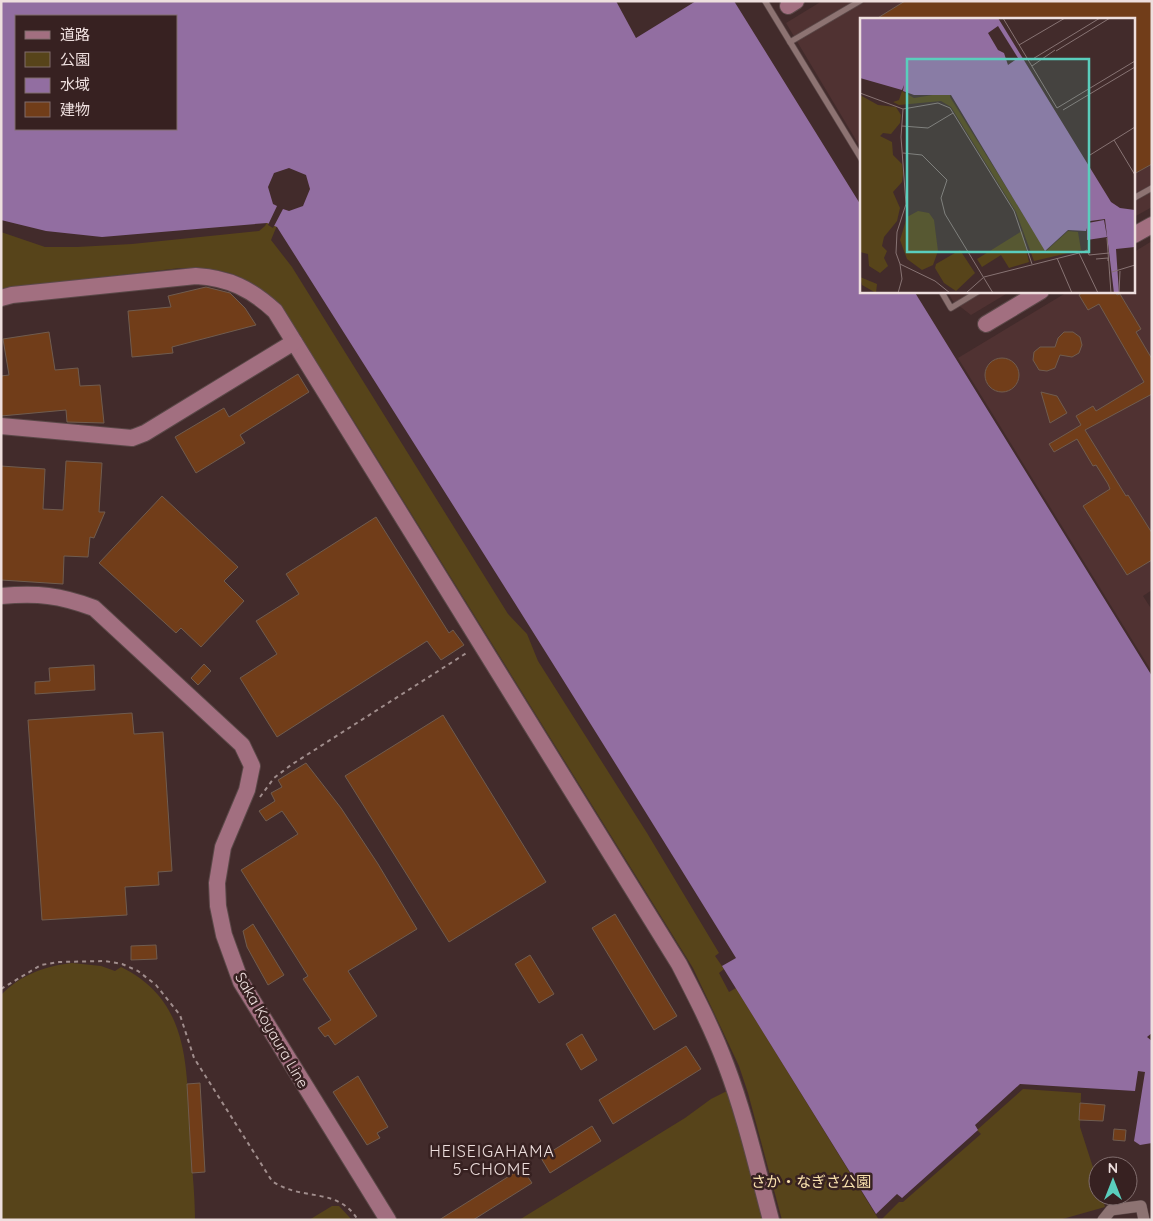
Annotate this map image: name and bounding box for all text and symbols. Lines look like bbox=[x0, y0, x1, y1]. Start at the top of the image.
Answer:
legend bbox=[15, 15, 178, 130]
inset map bbox=[860, 18, 1136, 292]
text: 道路 bbox=[60, 25, 90, 44]
text: 公園 bbox=[60, 50, 90, 69]
text: 水域 bbox=[60, 75, 90, 94]
text: 建物 bbox=[60, 100, 90, 119]
street label: Saka Koyaura Line bbox=[231, 969, 313, 1091]
district label: HEISEIGAHAMA 5-CHOME bbox=[429, 1141, 555, 1179]
north arrow bbox=[1088, 1156, 1138, 1206]
text: N bbox=[1108, 1159, 1118, 1177]
park label: さか・なぎさ公園 bbox=[751, 1172, 871, 1191]

